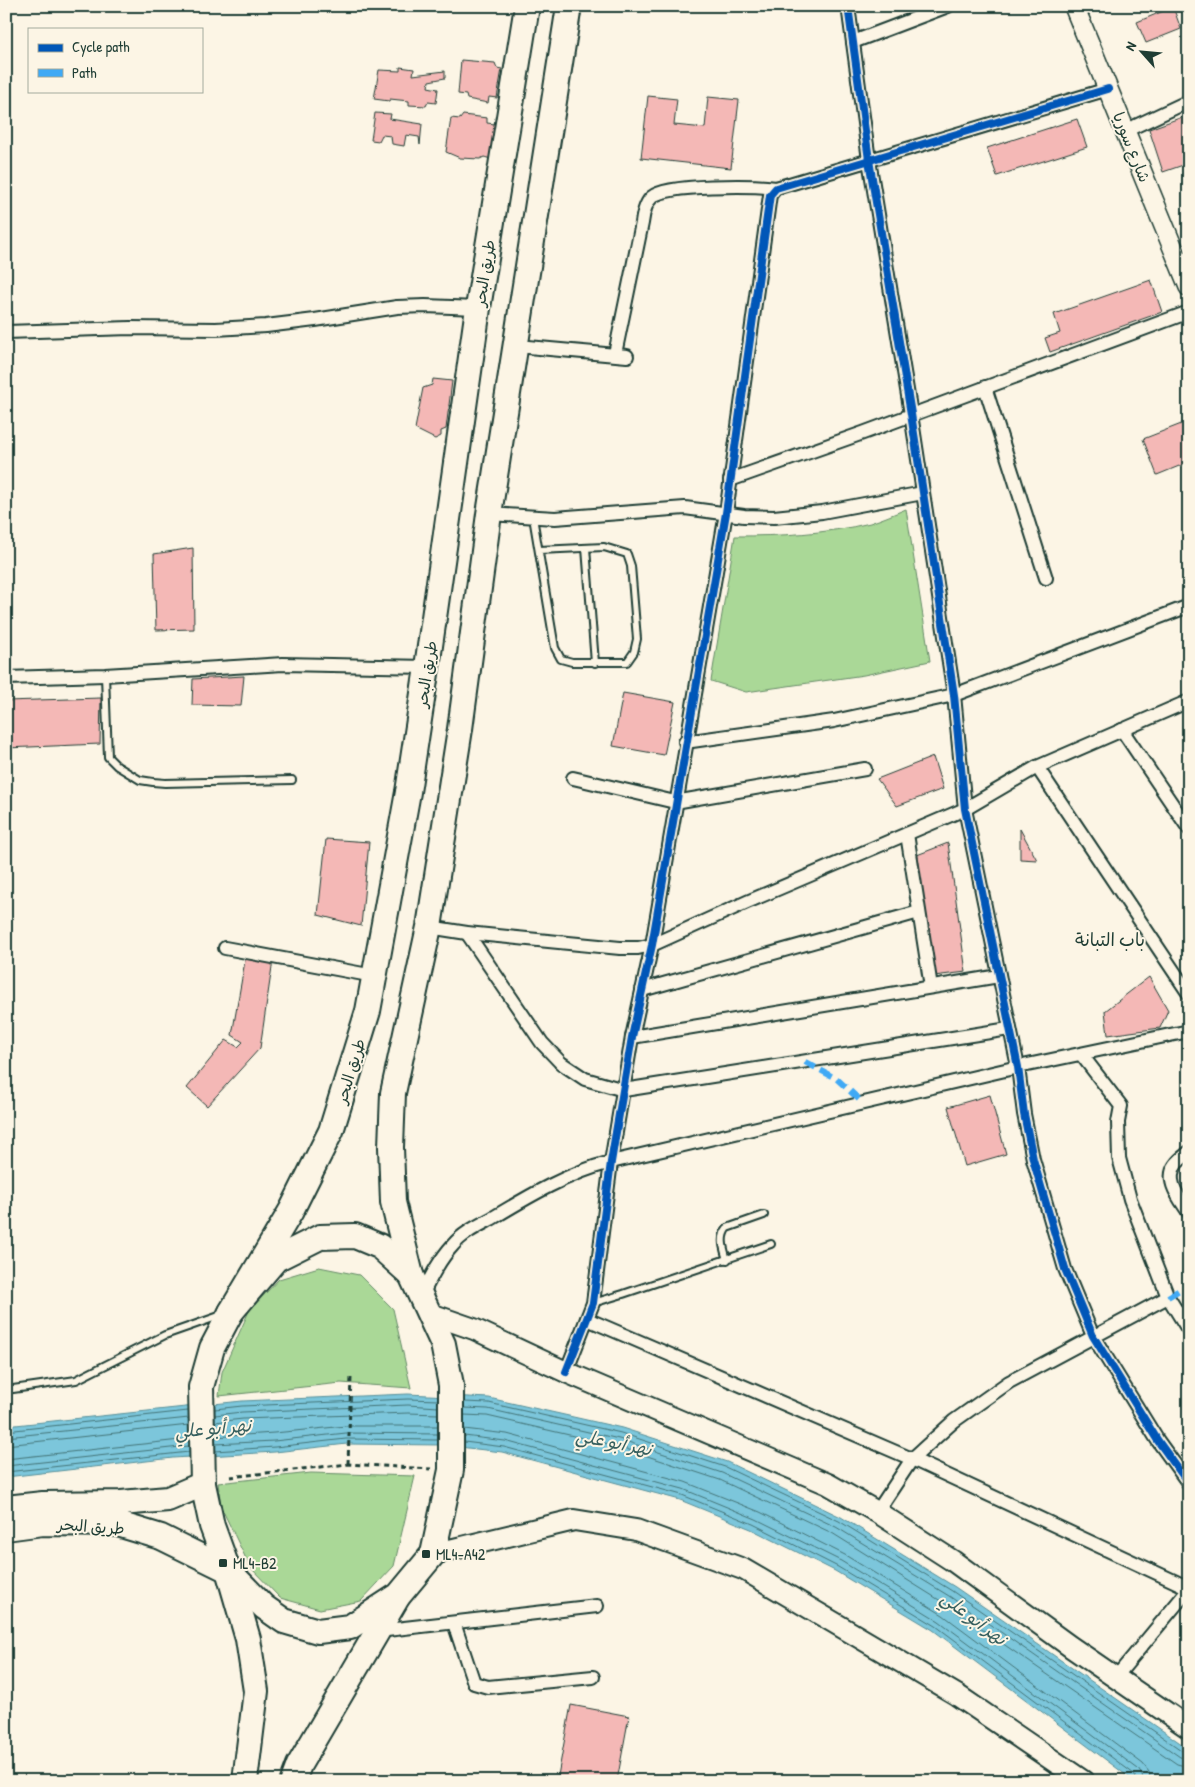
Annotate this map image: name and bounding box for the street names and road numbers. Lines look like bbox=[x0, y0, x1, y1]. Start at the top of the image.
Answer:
street label: شارع سوريا bbox=[1107, 109, 1156, 186]
street label: طريق البحر bbox=[468, 238, 500, 310]
street label: طريق البحر bbox=[410, 639, 442, 711]
street label: طريق البحر bbox=[329, 1036, 370, 1108]
street label: طريق البحر bbox=[55, 1513, 125, 1539]

